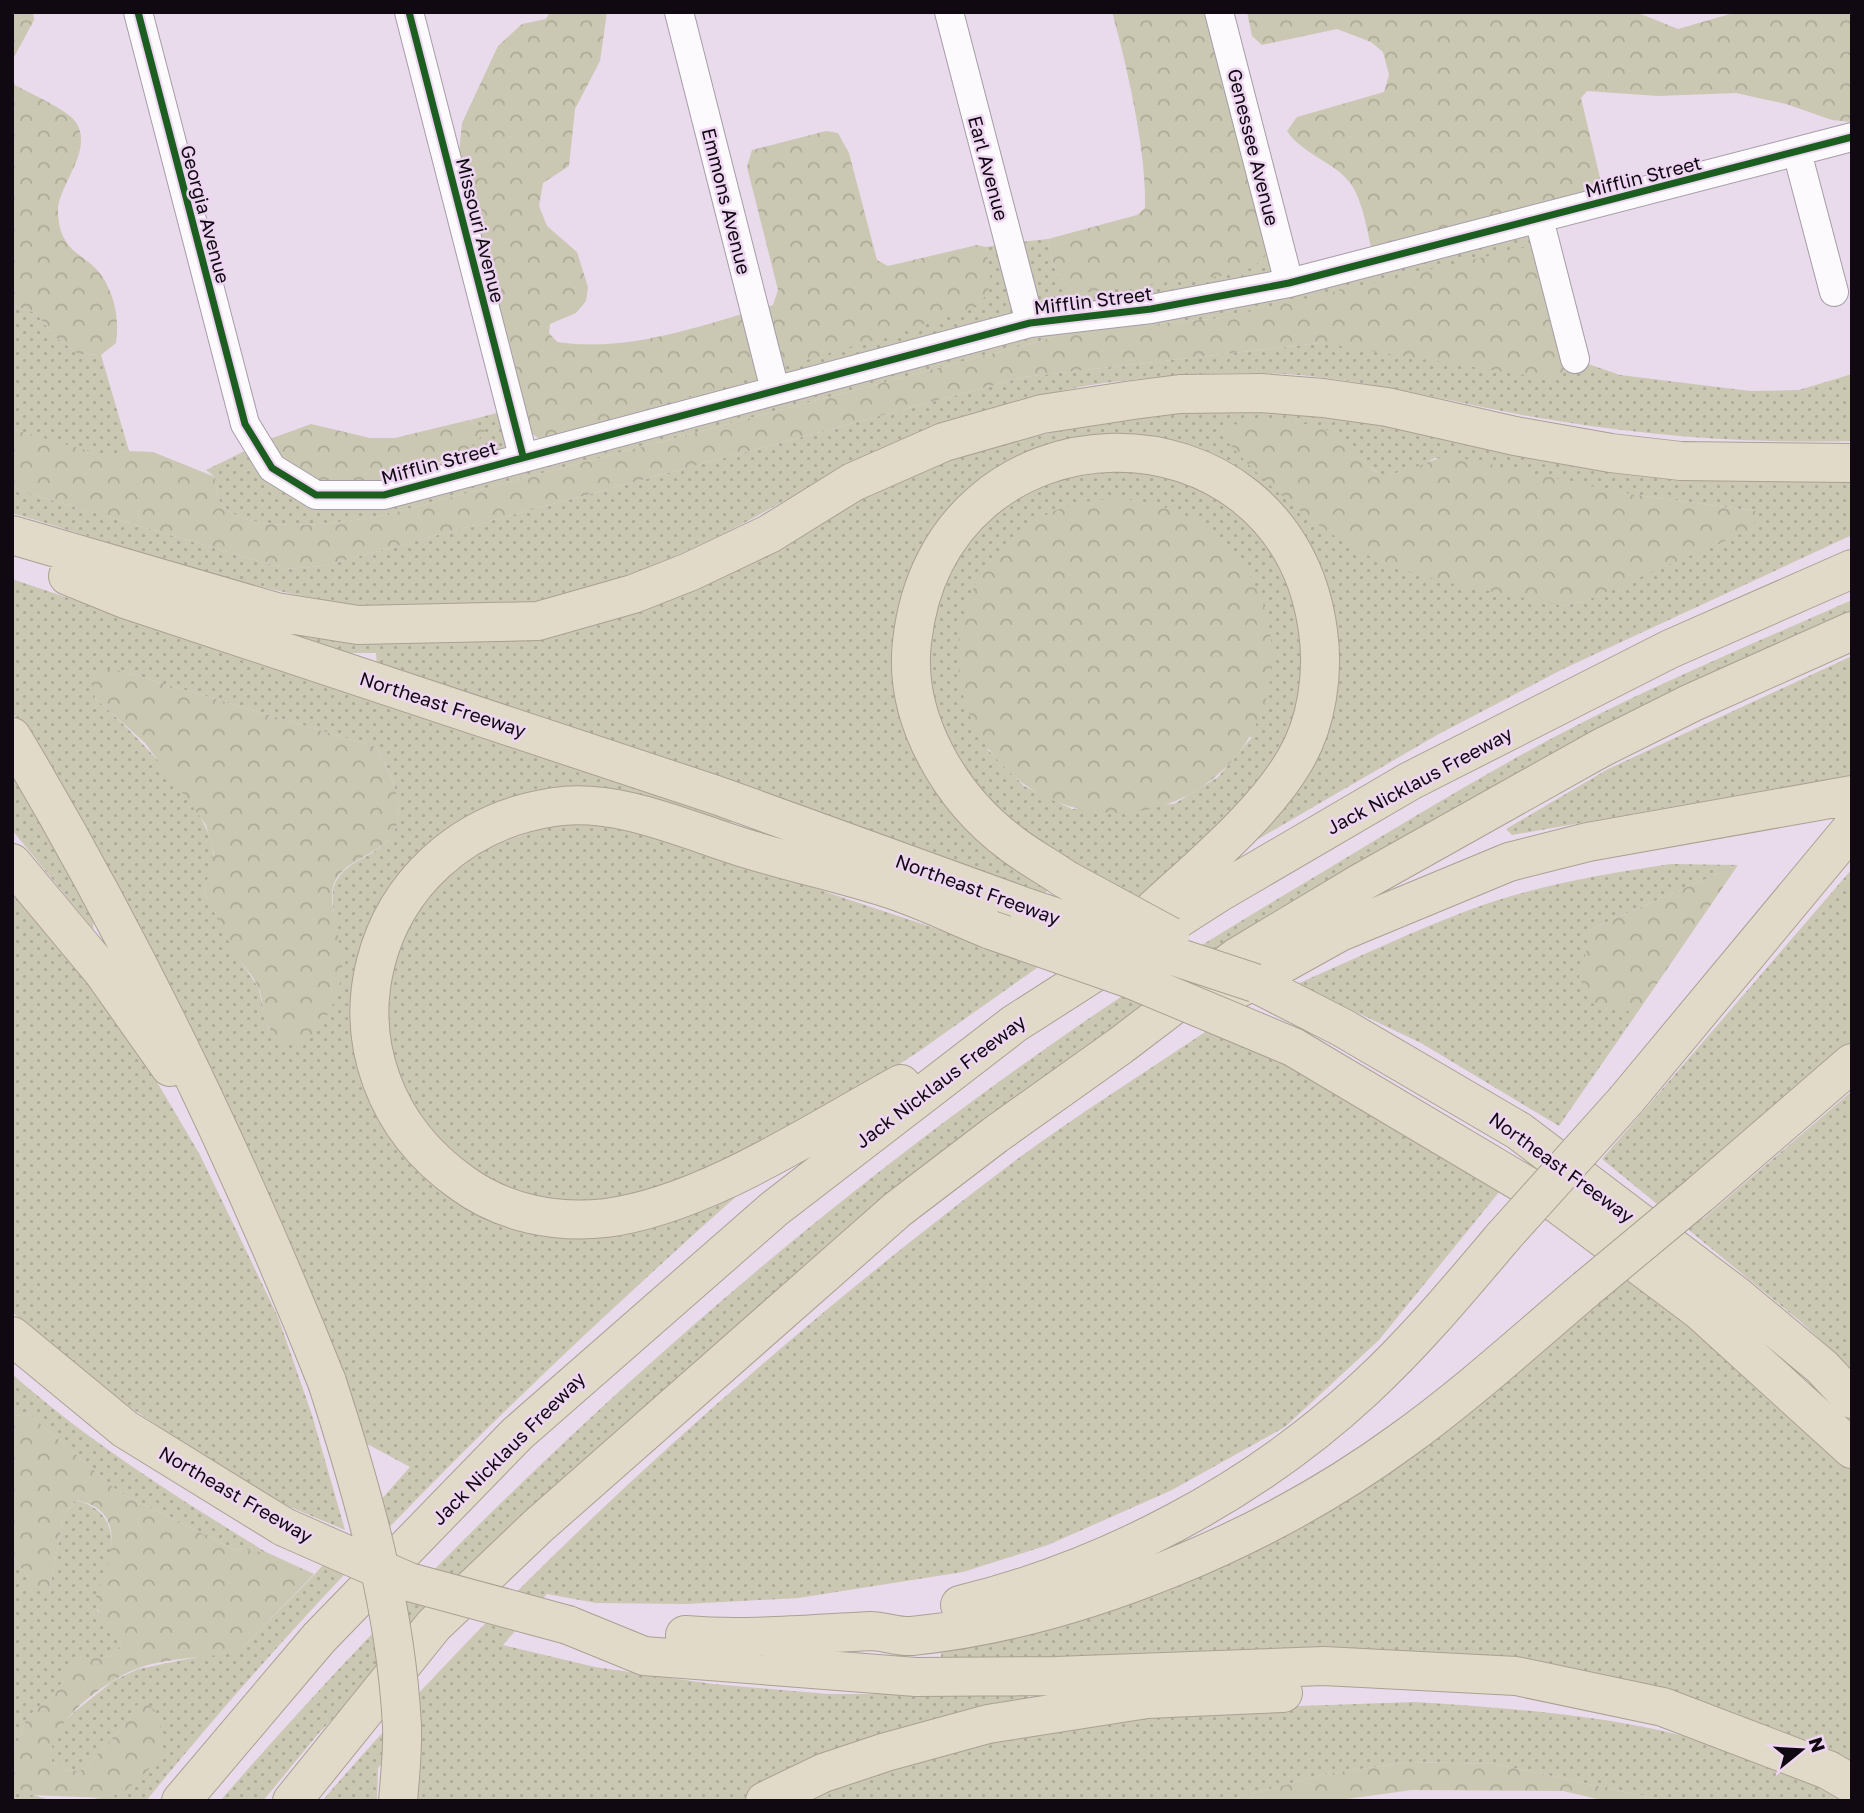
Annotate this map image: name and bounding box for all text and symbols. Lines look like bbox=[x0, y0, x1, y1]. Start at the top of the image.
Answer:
street label: Genessee Avenue bbox=[1223, 66, 1285, 228]
street label: Earl Avenue bbox=[964, 113, 1014, 223]
street label: Emmons Avenue bbox=[698, 125, 756, 277]
street label: Georgia Avenue bbox=[176, 142, 236, 286]
street label: Mifflin Street bbox=[1582, 150, 1704, 202]
street label: Missouri Avenue bbox=[452, 155, 510, 305]
street label: Mifflin Street bbox=[1032, 281, 1154, 319]
street label: Mifflin Street bbox=[378, 435, 500, 489]
street label: Northeast Freeway bbox=[357, 666, 529, 742]
street label: Jack Nicklaus Freeway bbox=[1322, 721, 1516, 839]
street label: Northeast Freeway bbox=[893, 849, 1064, 930]
street label: Jack Nicklaus Freeway bbox=[850, 1009, 1030, 1153]
street label: Northeast Freeway bbox=[1485, 1107, 1639, 1227]
street label: Jack Nicklaus Freeway bbox=[427, 1366, 590, 1529]
street label: Northeast Freeway bbox=[155, 1441, 317, 1548]
north arrow bbox=[1766, 1715, 1836, 1785]
text: N bbox=[1804, 1734, 1831, 1755]

